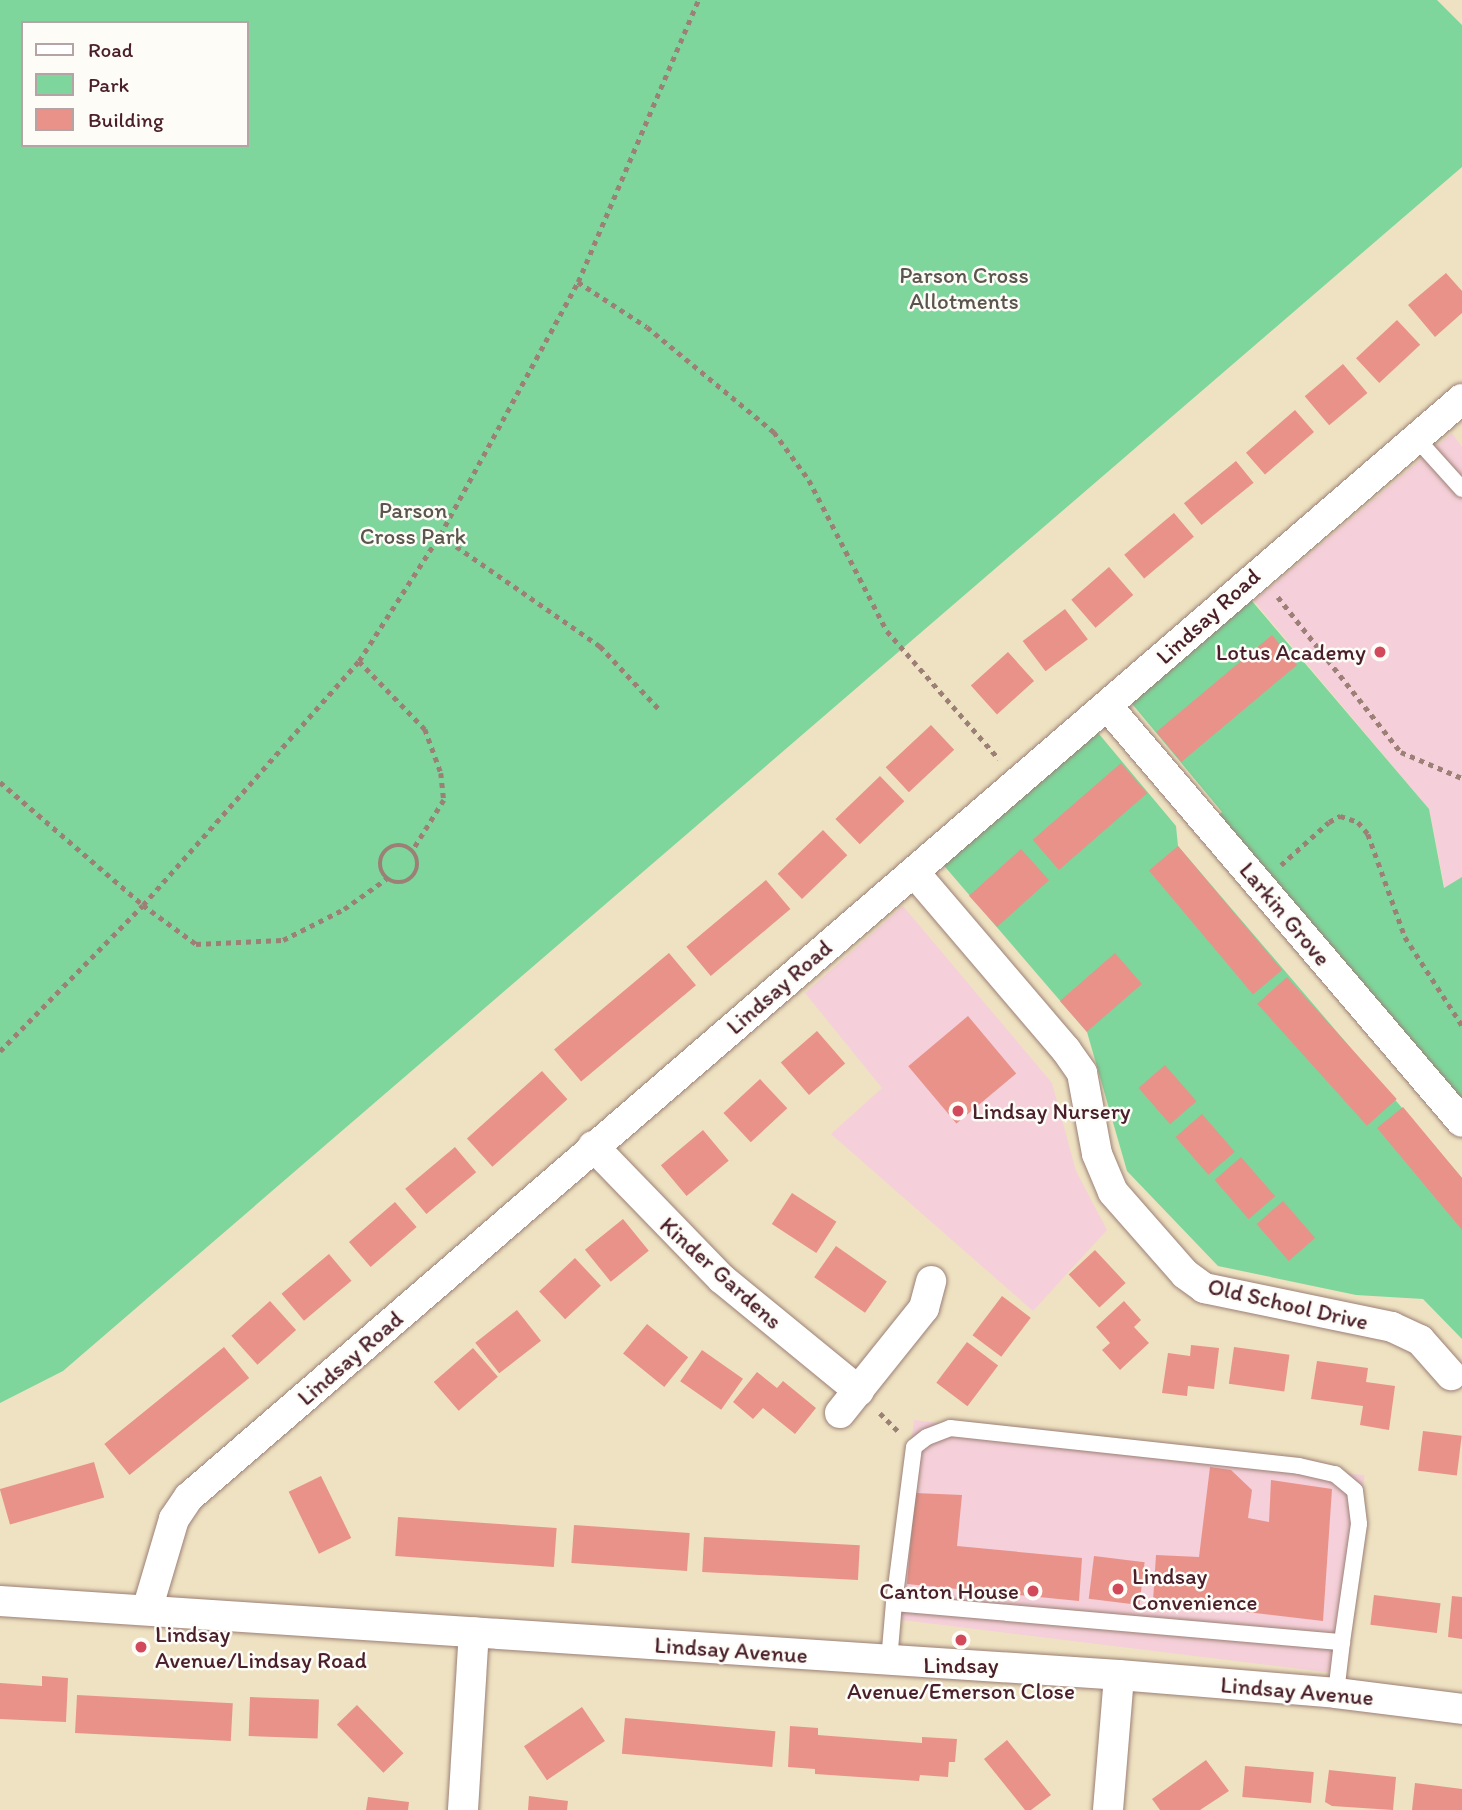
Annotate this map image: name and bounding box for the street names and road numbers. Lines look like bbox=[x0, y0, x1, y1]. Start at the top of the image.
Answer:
street label: Lindsay Road bbox=[1150, 562, 1266, 670]
street label: Larkin Grove bbox=[1234, 857, 1336, 971]
street label: Lindsay Road bbox=[721, 934, 837, 1040]
street label: Kinder Gardens bbox=[654, 1211, 788, 1335]
street label: Old School Drive bbox=[1205, 1272, 1371, 1336]
street label: Lindsay Road bbox=[292, 1305, 408, 1411]
street label: Lindsay Avenue bbox=[654, 1631, 808, 1669]
street label: Lindsay Avenue bbox=[1220, 1671, 1374, 1711]

